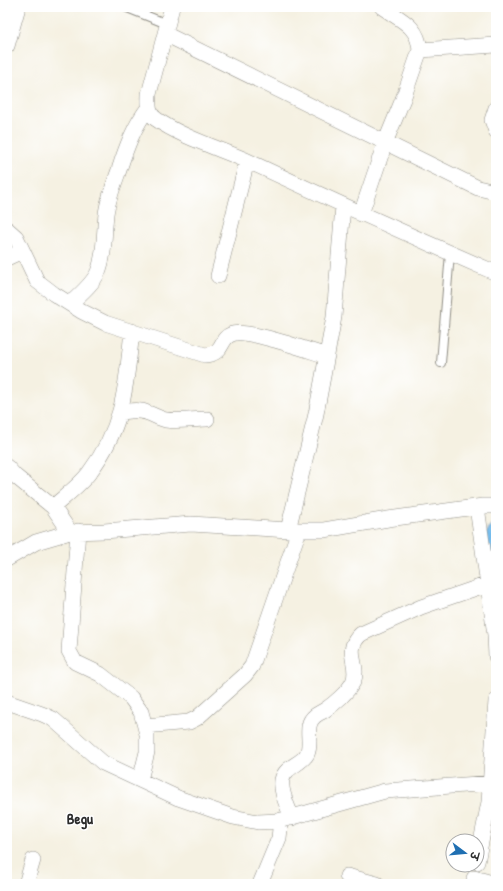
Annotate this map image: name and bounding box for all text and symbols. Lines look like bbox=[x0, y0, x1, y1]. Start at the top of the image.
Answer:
district label: Begu bbox=[67, 808, 94, 830]
north arrow bbox=[445, 833, 485, 873]
text: उ bbox=[466, 849, 483, 863]

